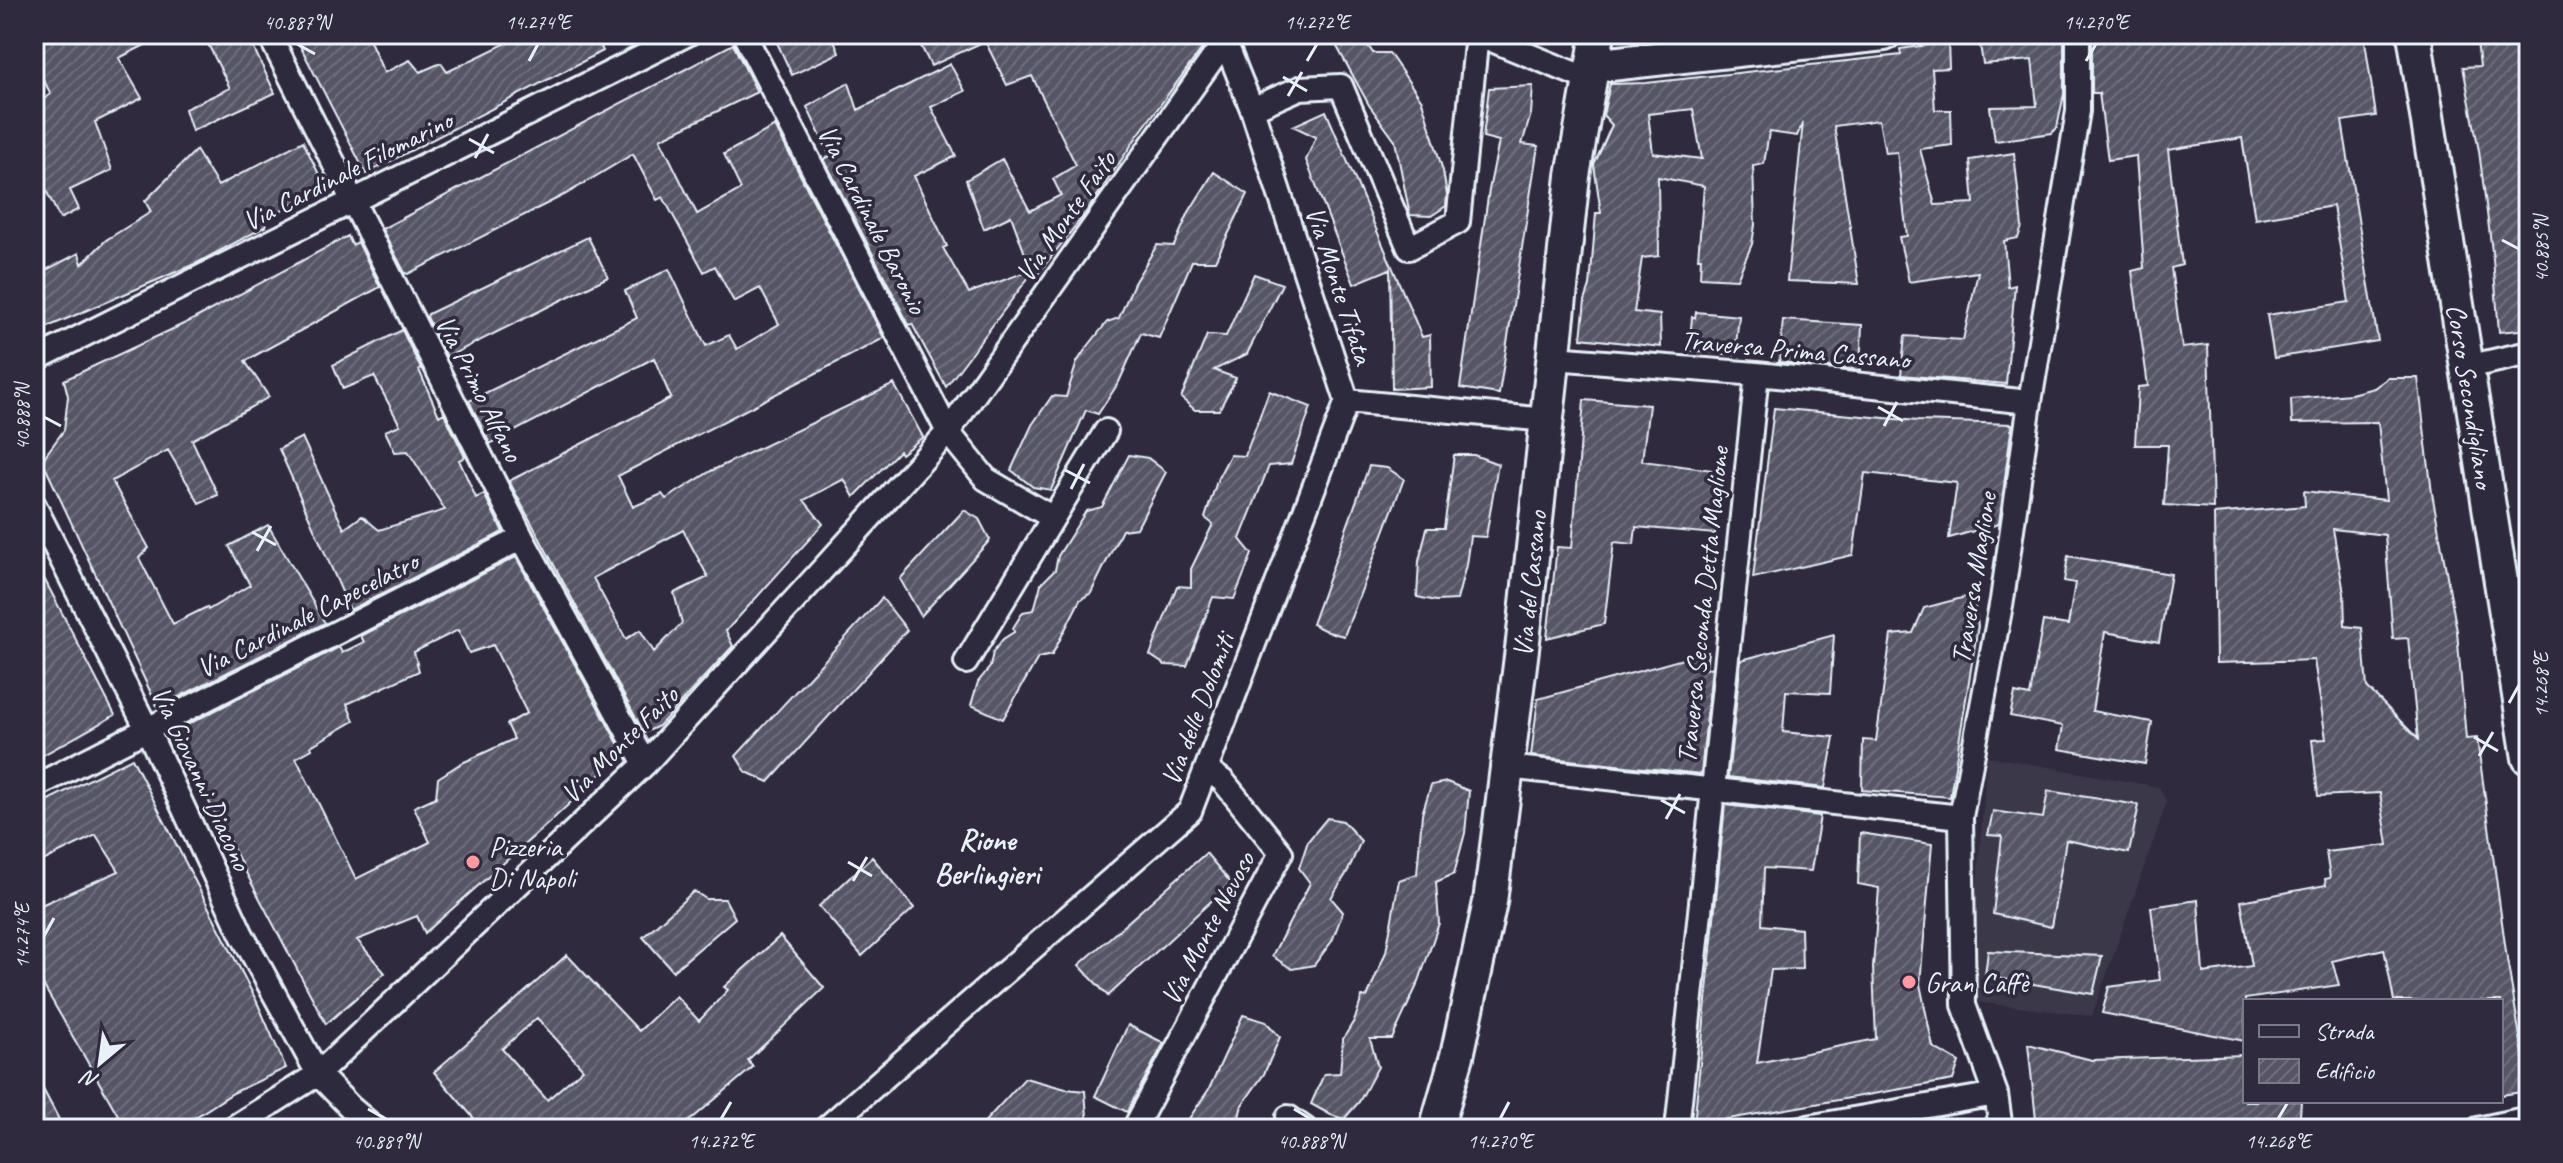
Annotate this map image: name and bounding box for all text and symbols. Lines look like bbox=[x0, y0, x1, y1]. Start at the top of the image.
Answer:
text: 40.887°N bbox=[264, 10, 333, 35]
text: 14.274°E bbox=[505, 10, 573, 35]
text: 14.272°E bbox=[1284, 10, 1352, 35]
text: 14.270°E bbox=[2063, 10, 2131, 35]
street label: Via Cardinale Filomarino bbox=[237, 101, 461, 238]
street label: Via Cardinale Baronio bbox=[810, 119, 936, 321]
street label: Via Monte Faito bbox=[1007, 142, 1125, 289]
street label: Via Monte Tifata bbox=[1298, 202, 1382, 370]
text: 40.885°N bbox=[2529, 213, 2554, 282]
street label: Corso Secondigliano bbox=[2439, 302, 2503, 494]
street label: Via Primo Alfano bbox=[428, 309, 532, 469]
street label: Traversa Prima Cassano bbox=[1679, 322, 1914, 377]
text: 40.888°N bbox=[10, 381, 35, 450]
street label: Traversa Seconda Detta Maglione bbox=[1668, 443, 1737, 765]
street label: Traversa Maglione bbox=[1943, 488, 2005, 666]
street label: Via del Cassano bbox=[1504, 507, 1555, 659]
street label: Via Cardinale Capecelatro bbox=[191, 542, 426, 685]
street label: Via delle Dolomiti bbox=[1152, 625, 1244, 790]
text: 14.268°E bbox=[2529, 650, 2554, 718]
street label: Via Monte Faito bbox=[553, 677, 687, 811]
street label: Via Giovanni Diacono bbox=[144, 681, 260, 878]
district label: Rione Berlingieri bbox=[935, 821, 1044, 893]
place label: Pizzeria Di Napoli bbox=[489, 829, 579, 896]
street label: Via Monte Nevoso bbox=[1152, 844, 1263, 1011]
marker: Pizzeria Di Napoli bbox=[464, 853, 482, 871]
text: 14.274°E bbox=[10, 901, 35, 969]
place label: Gran Caffè bbox=[1925, 965, 2030, 1000]
marker: Gran Caffè bbox=[1900, 973, 1918, 991]
legend bbox=[2243, 999, 2503, 1103]
text: Strada bbox=[2315, 1016, 2375, 1046]
north arrow bbox=[60, 1023, 140, 1103]
text: Edificio bbox=[2315, 1056, 2376, 1086]
text: N bbox=[75, 1062, 104, 1095]
text: 40.889°N bbox=[353, 1129, 422, 1154]
text: 14.272°E bbox=[688, 1129, 756, 1154]
text: 40.888°N bbox=[1278, 1129, 1347, 1154]
text: 14.270°E bbox=[1467, 1129, 1535, 1154]
text: 14.268°E bbox=[2245, 1129, 2313, 1154]

